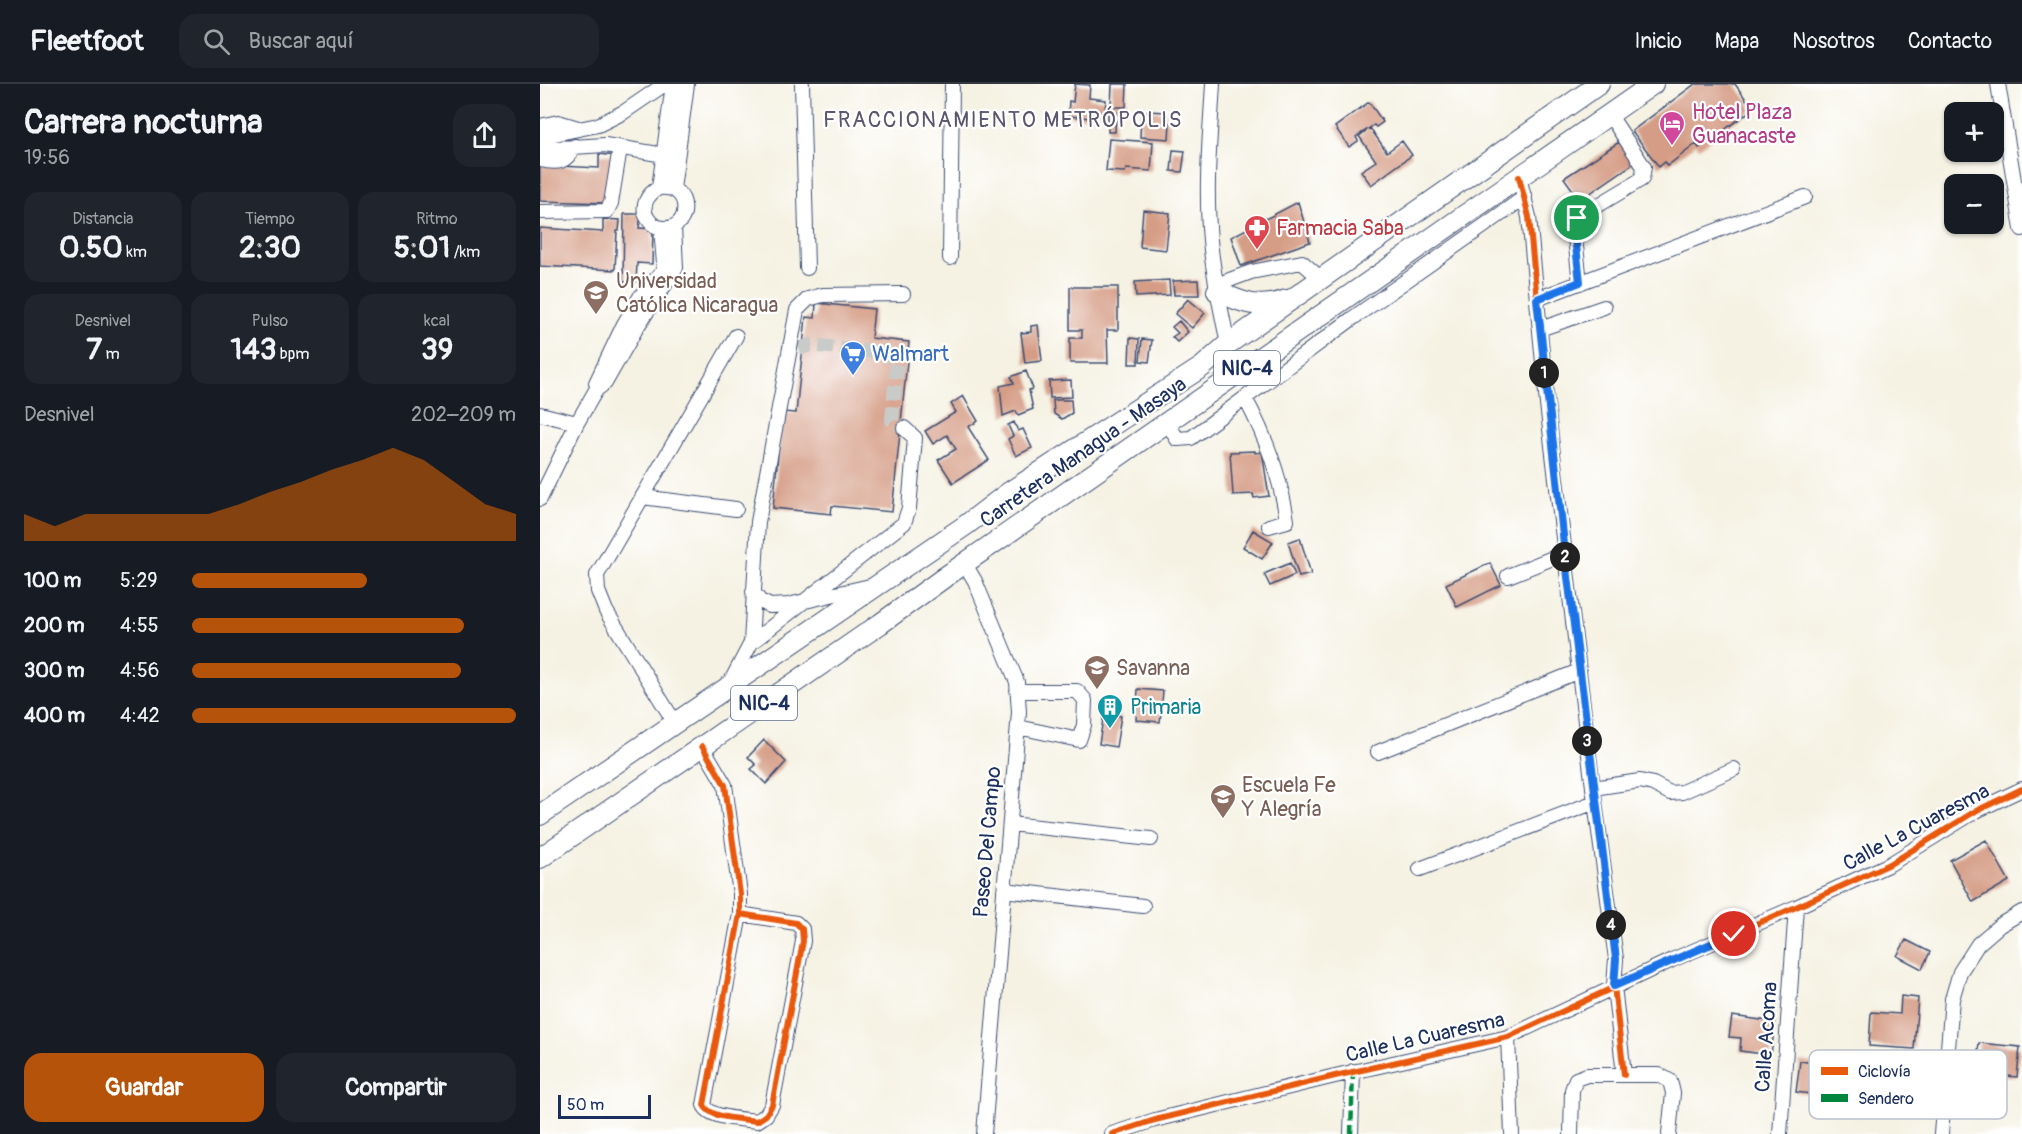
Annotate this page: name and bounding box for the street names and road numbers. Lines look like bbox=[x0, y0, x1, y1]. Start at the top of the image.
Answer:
road number: NIC-4 bbox=[1214, 351, 1280, 385]
street label: Carretera Managua - Masaya bbox=[975, 371, 1192, 534]
road number: NIC-4 bbox=[731, 686, 797, 720]
street label: Paseo Del Campo bbox=[967, 765, 1008, 919]
street label: Calle La Cuaresma bbox=[1838, 777, 1994, 877]
street label: Calle Acoma bbox=[1749, 981, 1784, 1093]
street label: Calle La Cuaresma bbox=[1343, 1006, 1507, 1069]

